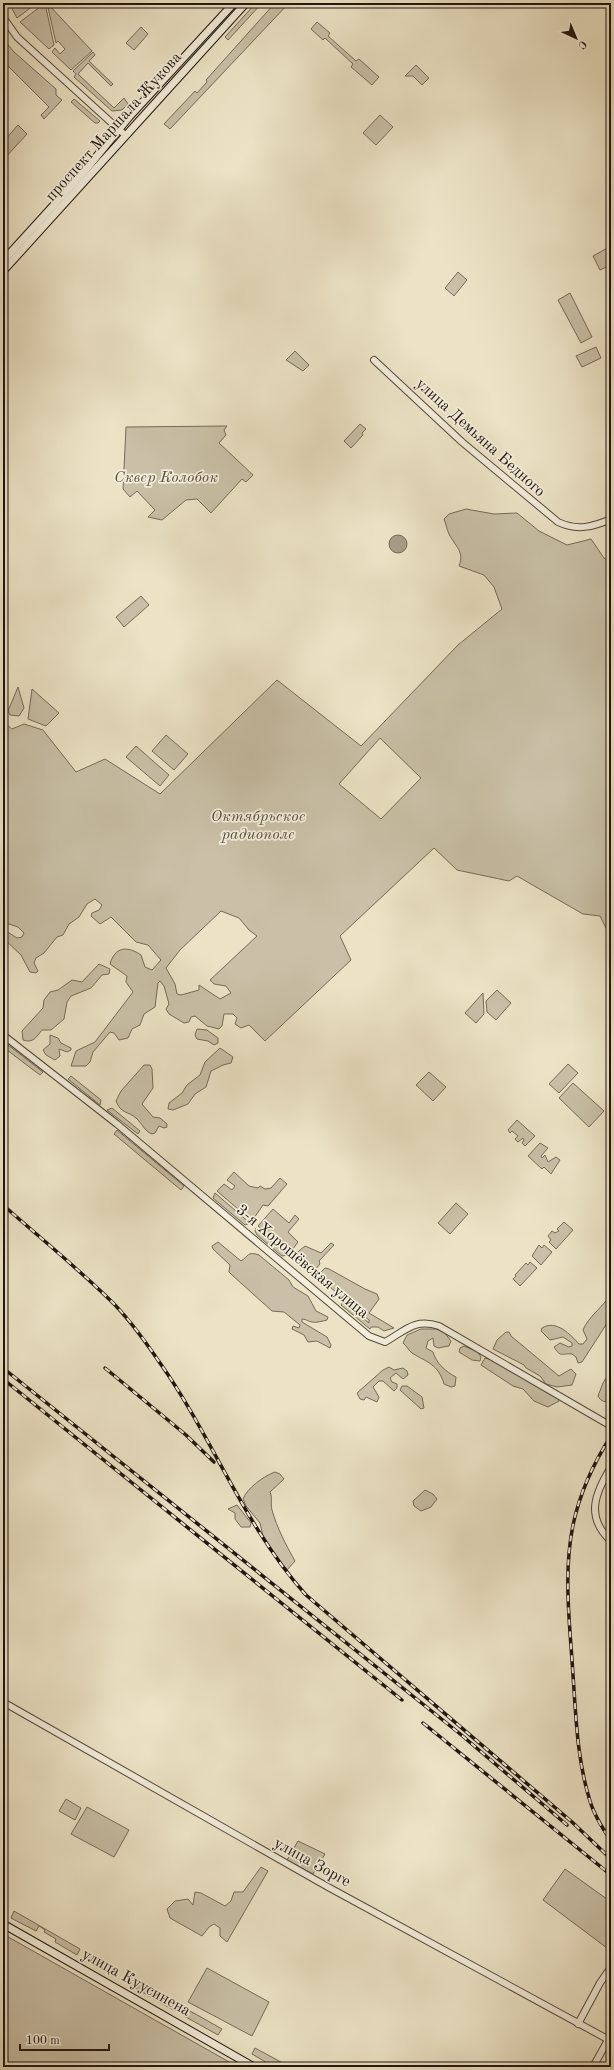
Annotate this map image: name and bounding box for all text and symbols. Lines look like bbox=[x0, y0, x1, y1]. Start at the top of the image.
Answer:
north arrow bbox=[556, 18, 596, 58]
text: С bbox=[575, 38, 588, 51]
street label: проспект Маршала Жукова bbox=[43, 49, 185, 205]
street label: улица Демьяна Бедного bbox=[412, 376, 548, 500]
park label: Сквер Колобок bbox=[114, 470, 218, 486]
park label: Октябрьское радиополе bbox=[211, 809, 306, 843]
street label: 3-я Хорошёвская улица bbox=[233, 1202, 371, 1322]
street label: улица Зорге bbox=[271, 1835, 353, 1891]
street label: улица Куусинена bbox=[79, 1947, 193, 2020]
scale bar bbox=[20, 2026, 109, 2052]
text: 100 m bbox=[26, 2035, 60, 2047]

